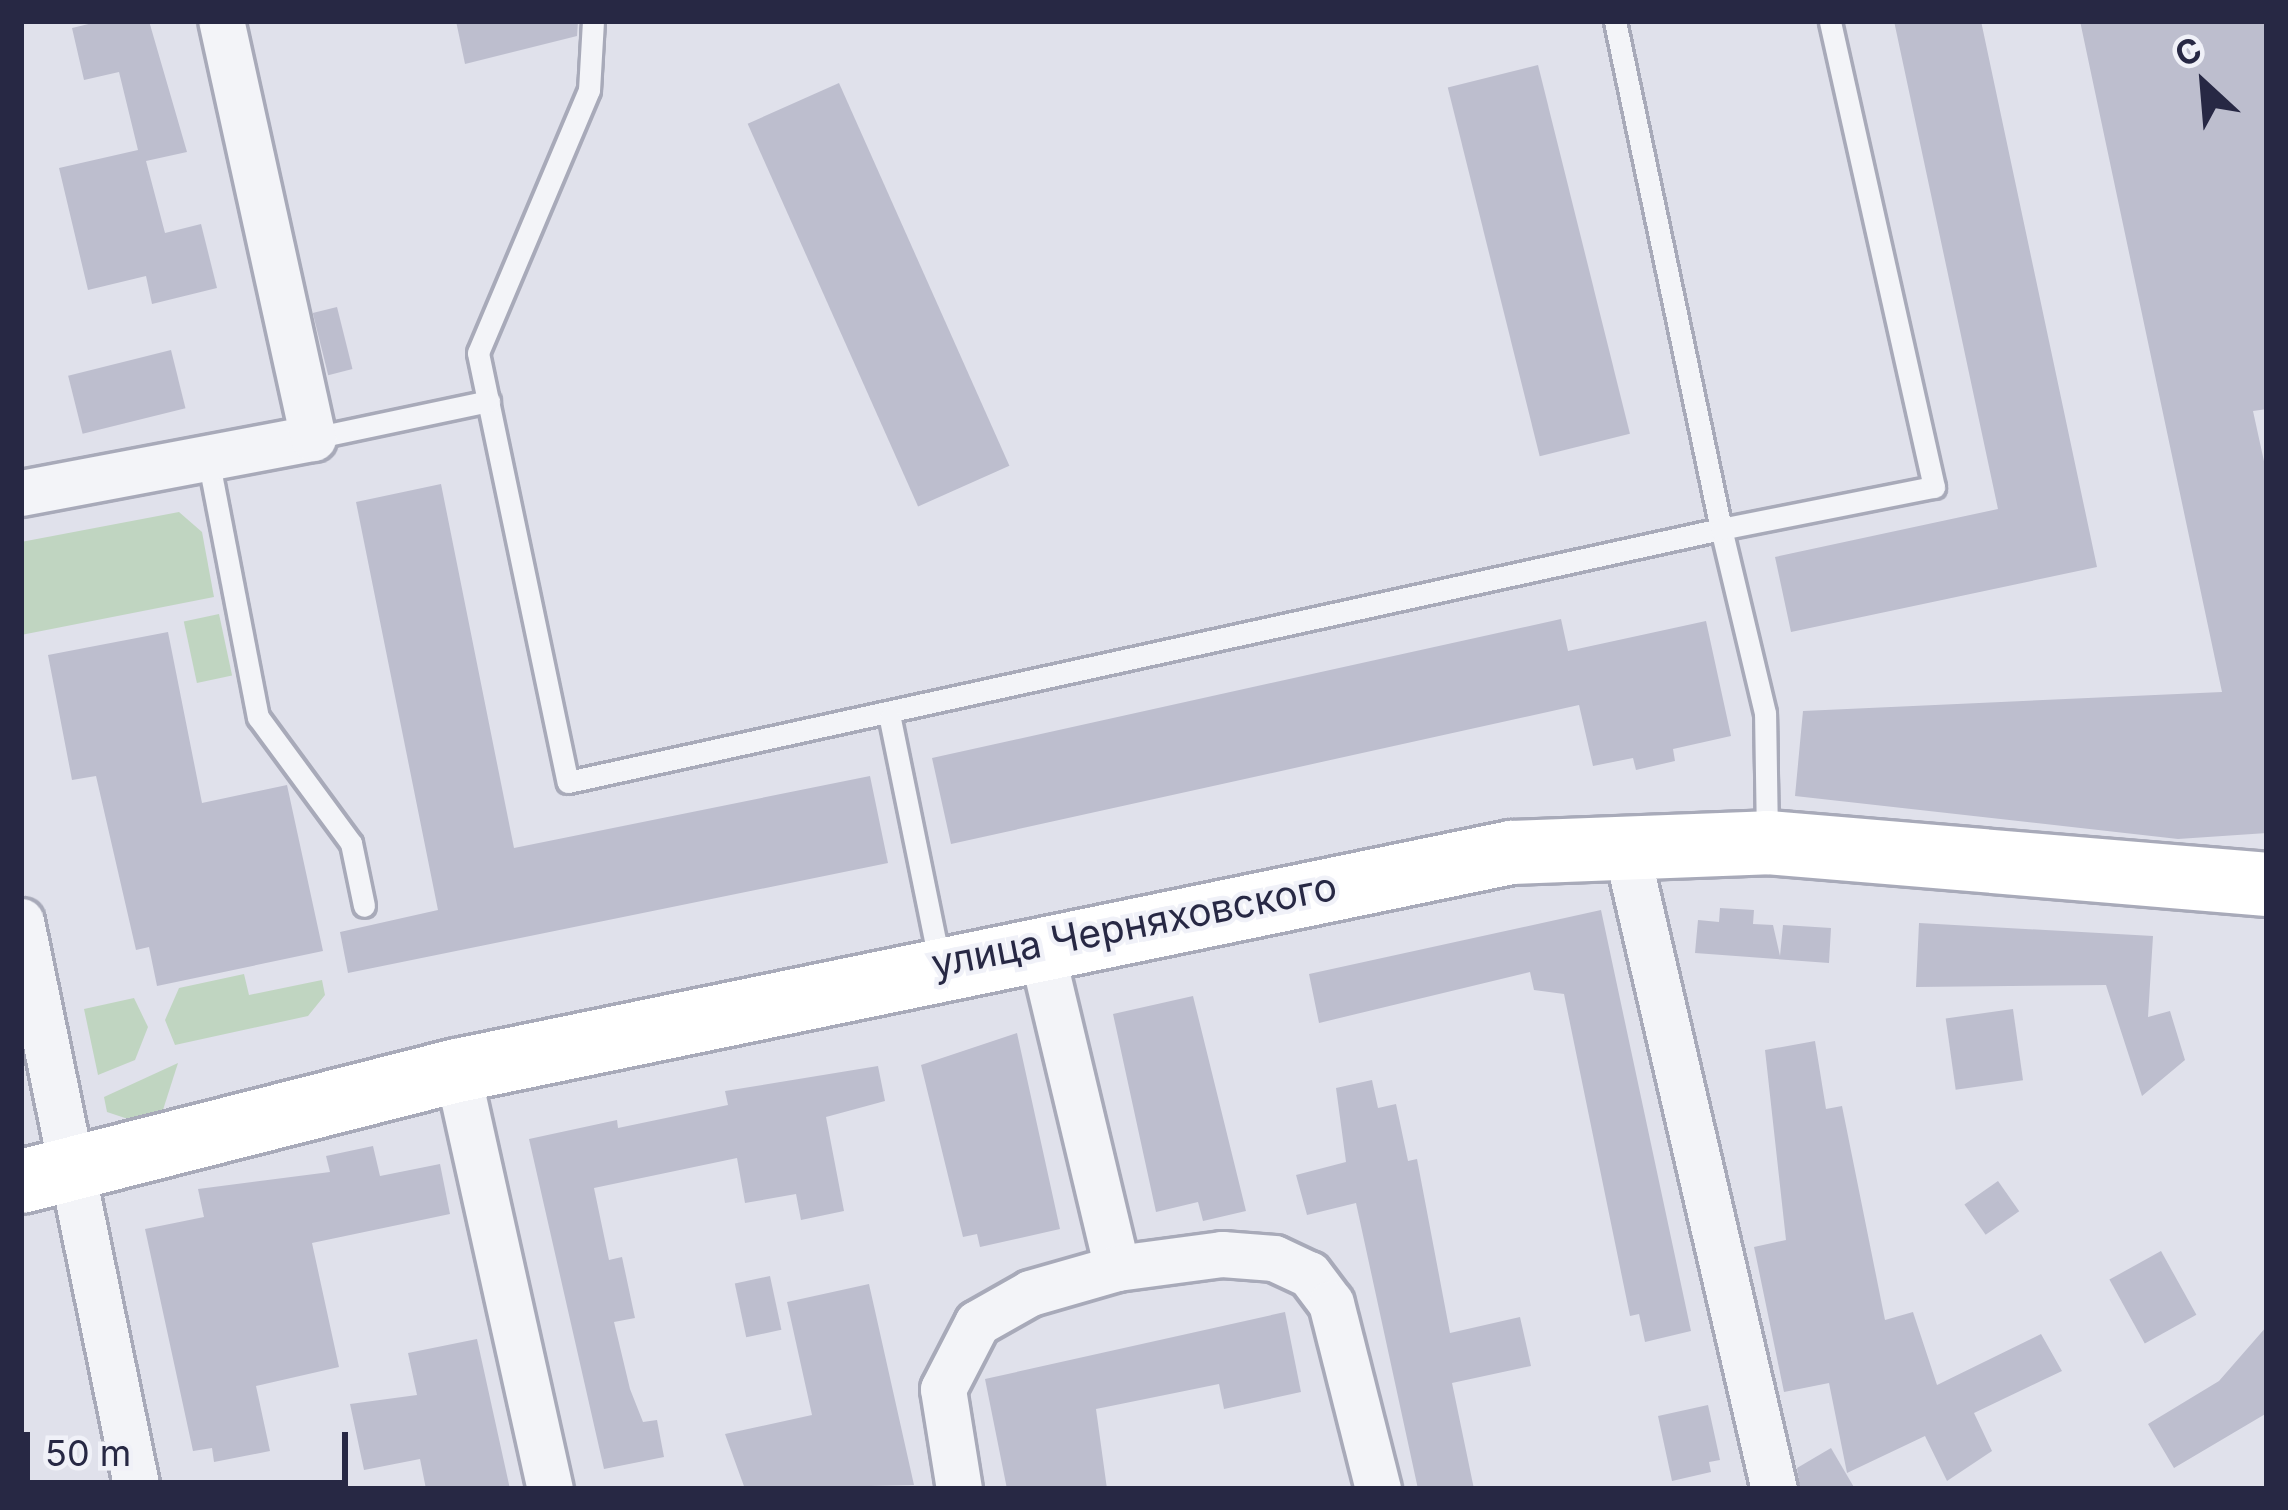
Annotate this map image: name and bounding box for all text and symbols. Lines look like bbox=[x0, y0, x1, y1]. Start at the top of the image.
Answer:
north arrow bbox=[2144, 24, 2264, 144]
text: С bbox=[2168, 28, 2208, 75]
street label: улица Черняховского bbox=[927, 863, 1341, 987]
scale bar bbox=[30, 1408, 354, 1482]
text: 50 m bbox=[45, 1431, 131, 1475]

